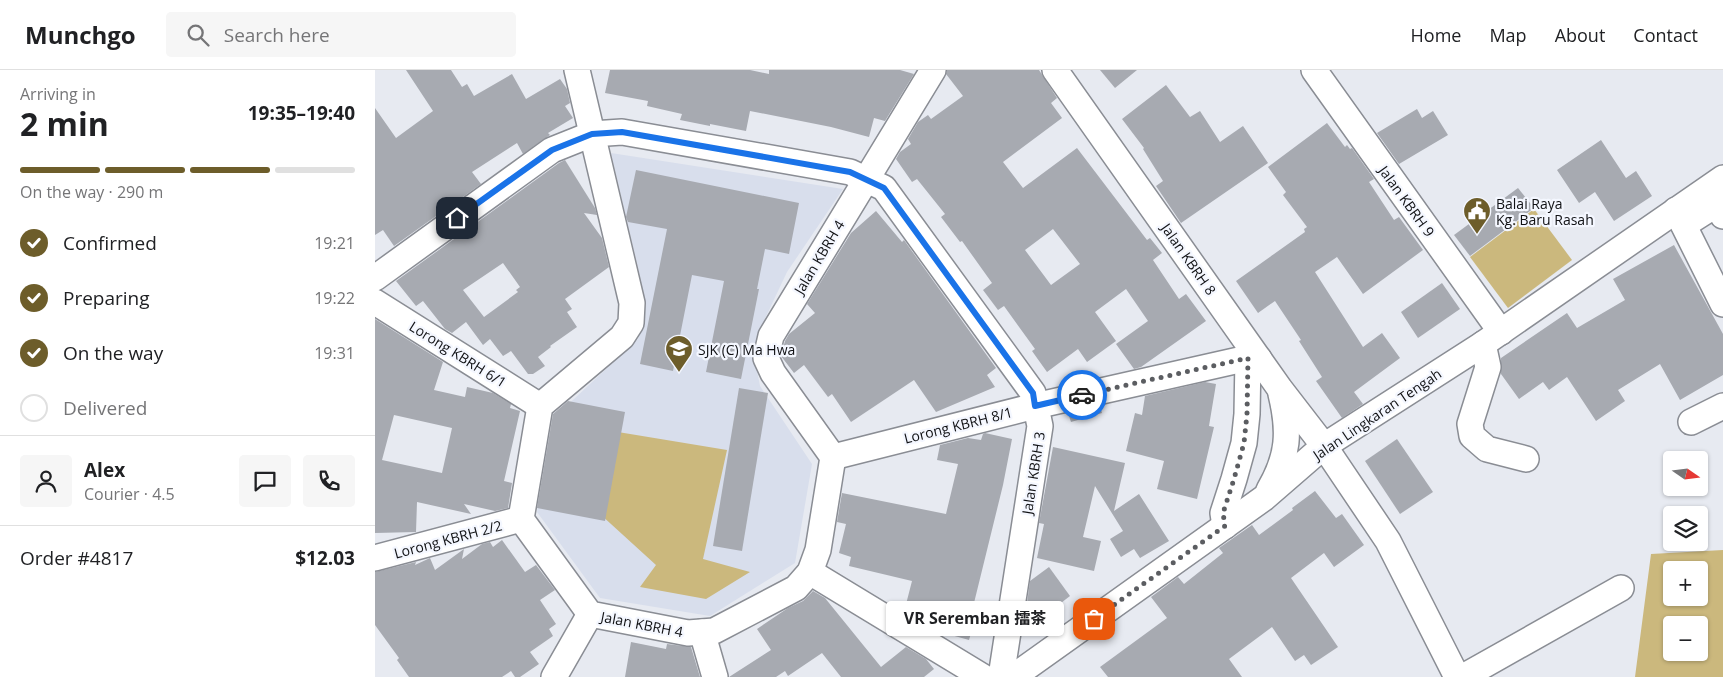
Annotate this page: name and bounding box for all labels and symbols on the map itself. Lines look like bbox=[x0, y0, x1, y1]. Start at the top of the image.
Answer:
street label: Jalan KBRH 9 bbox=[1374, 160, 1439, 240]
place label: Balai Raya Kg. Baru Rasah bbox=[1496, 194, 1594, 229]
public building icon: Balai Raya Kg. Baru Rasah bbox=[1462, 196, 1492, 235]
pin bbox=[436, 197, 478, 239]
street label: Jalan KBRH 4 bbox=[788, 216, 849, 299]
street label: Jalan KBRH 8 bbox=[1156, 218, 1221, 299]
street label: Lorong KBRH 6/1 bbox=[406, 317, 510, 391]
school or university icon: SJK (C) Ma Hwa bbox=[664, 334, 694, 373]
place label: SJK (C) Ma Hwa bbox=[698, 340, 795, 359]
street label: Jalan Lingkaran Tengah bbox=[1307, 364, 1445, 465]
courier bbox=[1057, 370, 1107, 420]
street label: Lorong KBRH 8/1 bbox=[902, 402, 1014, 448]
street label: Jalan KBRH 3 bbox=[1017, 430, 1049, 518]
north arrow bbox=[1663, 451, 1707, 496]
street label: Lorong KBRH 2/2 bbox=[392, 515, 504, 563]
pin bbox=[1073, 598, 1115, 640]
callout: VR Seremban 擂茶 bbox=[887, 602, 1064, 636]
street label: Jalan KBRH 4 bbox=[597, 606, 685, 641]

